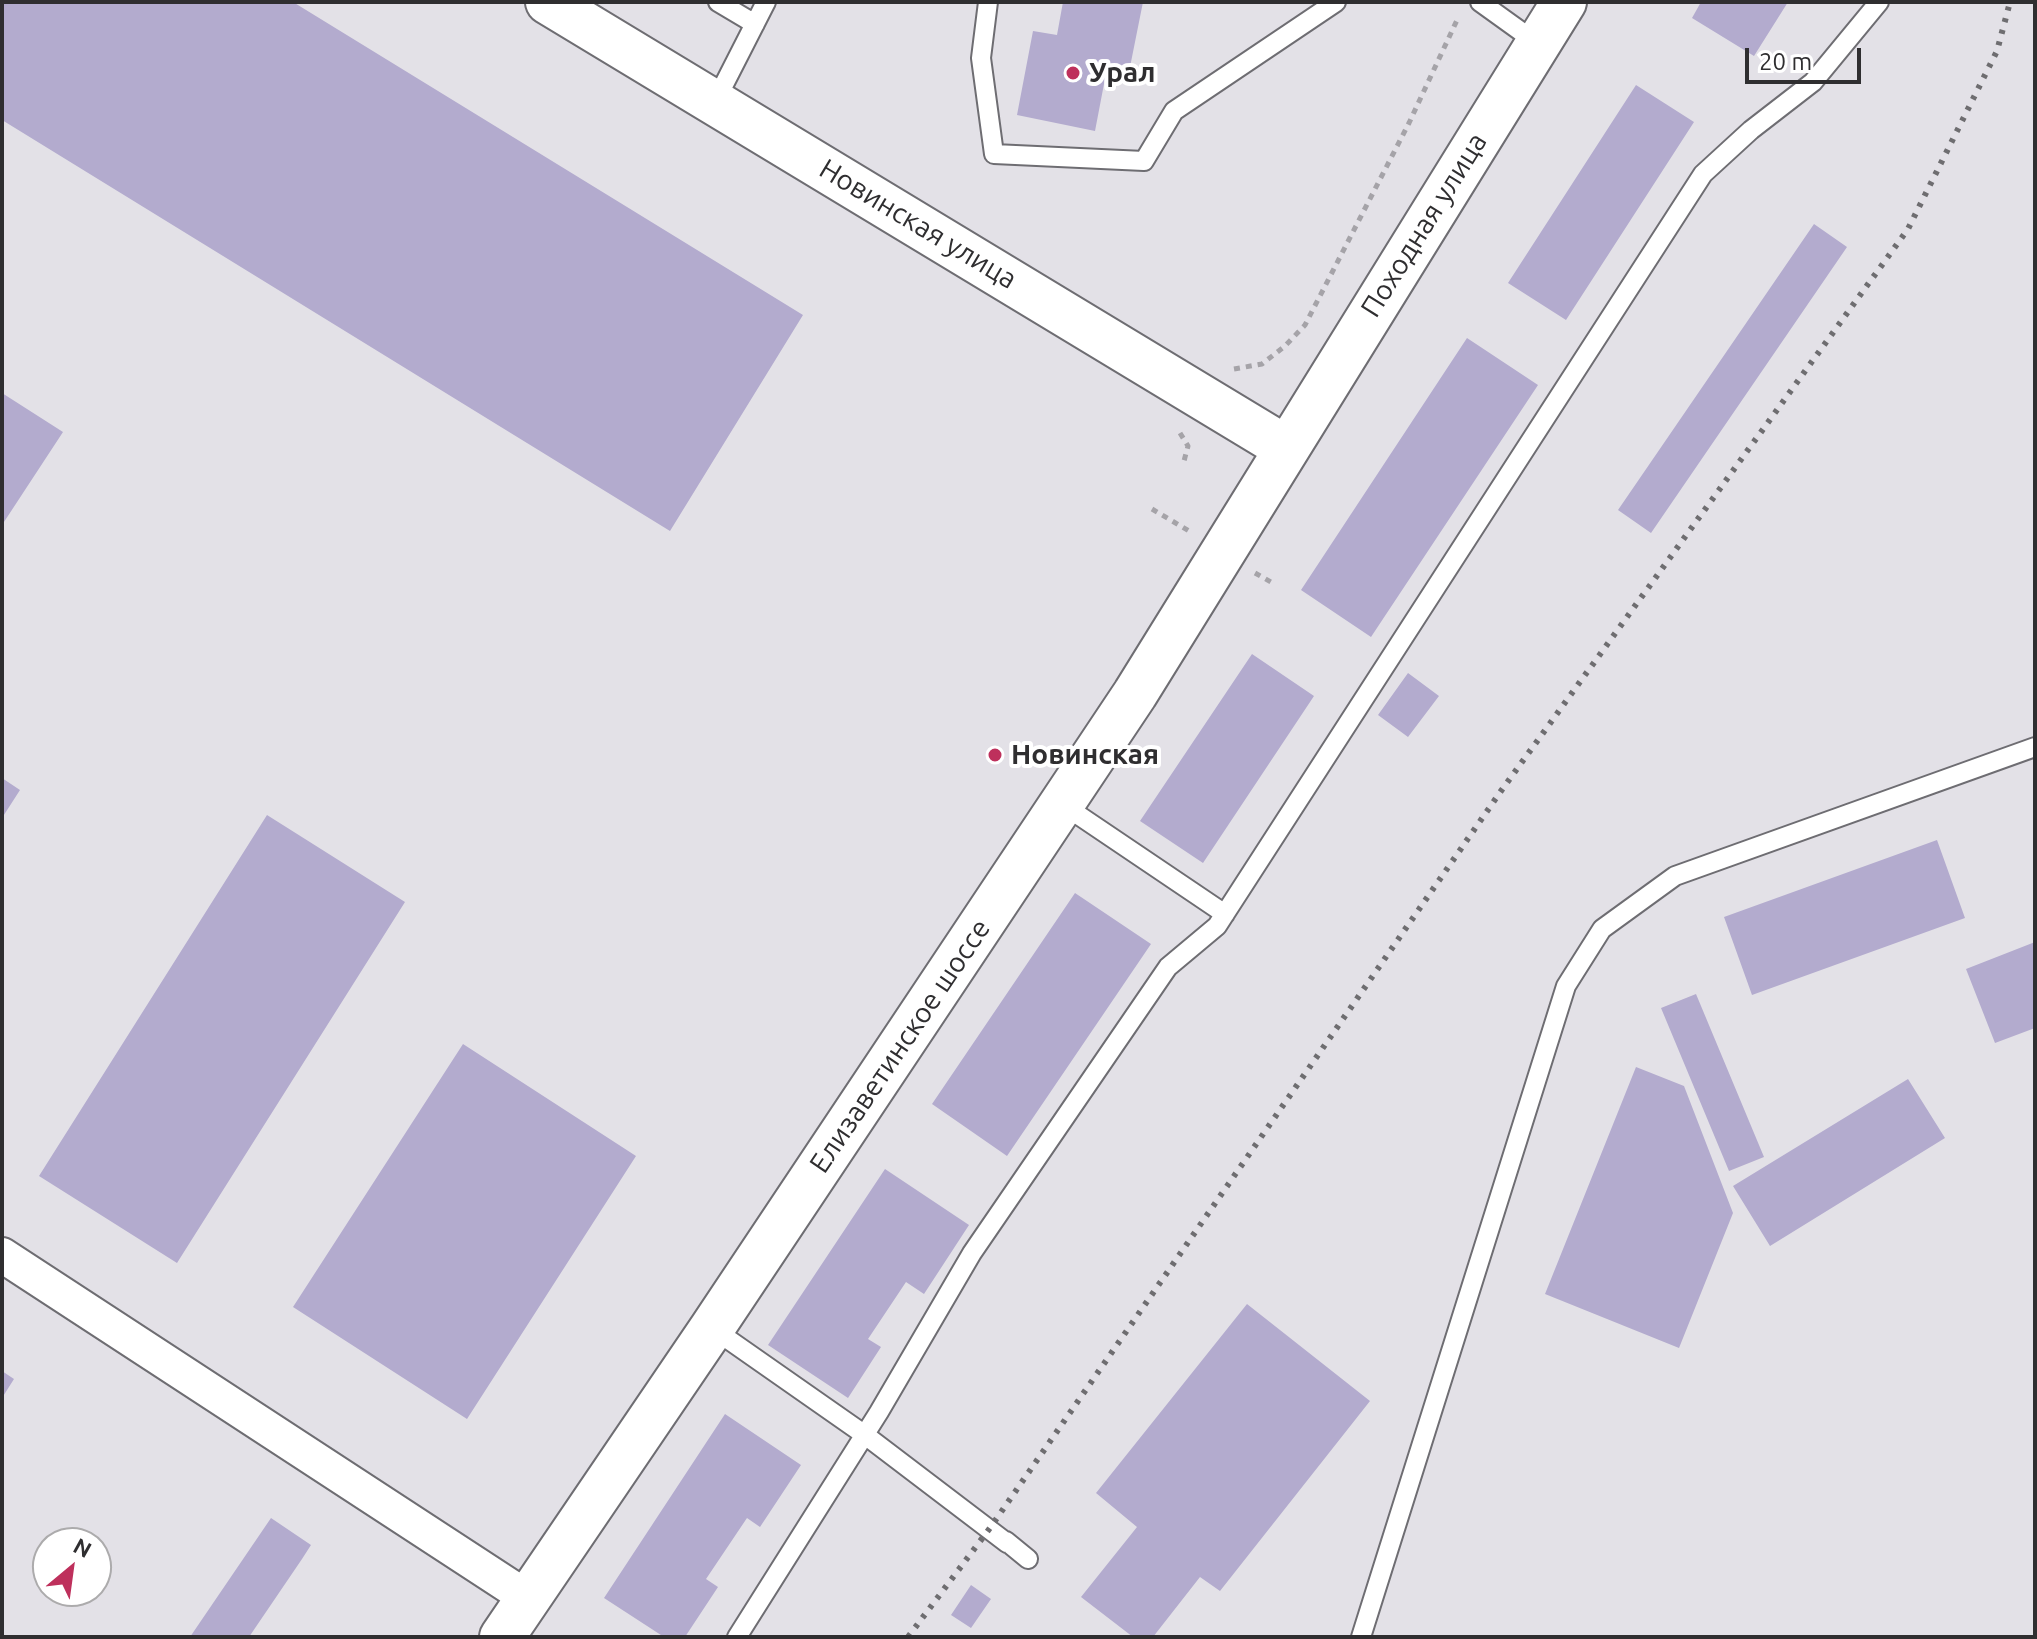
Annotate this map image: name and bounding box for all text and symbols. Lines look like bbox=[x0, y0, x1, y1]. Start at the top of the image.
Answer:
scale bar bbox=[1749, 32, 1865, 82]
text: 20 m bbox=[1759, 48, 1812, 75]
place label: Урал bbox=[1089, 56, 1155, 90]
marker: Урал bbox=[1064, 64, 1082, 82]
street label: Походная улица bbox=[1354, 127, 1494, 323]
street label: Новинская улица bbox=[813, 152, 1023, 296]
place label: Новинская bbox=[1011, 738, 1159, 772]
marker: Новинская bbox=[986, 746, 1004, 764]
street label: Елизаветинское шоссе bbox=[803, 913, 997, 1179]
north arrow bbox=[32, 1527, 112, 1607]
text: N bbox=[70, 1532, 96, 1562]

